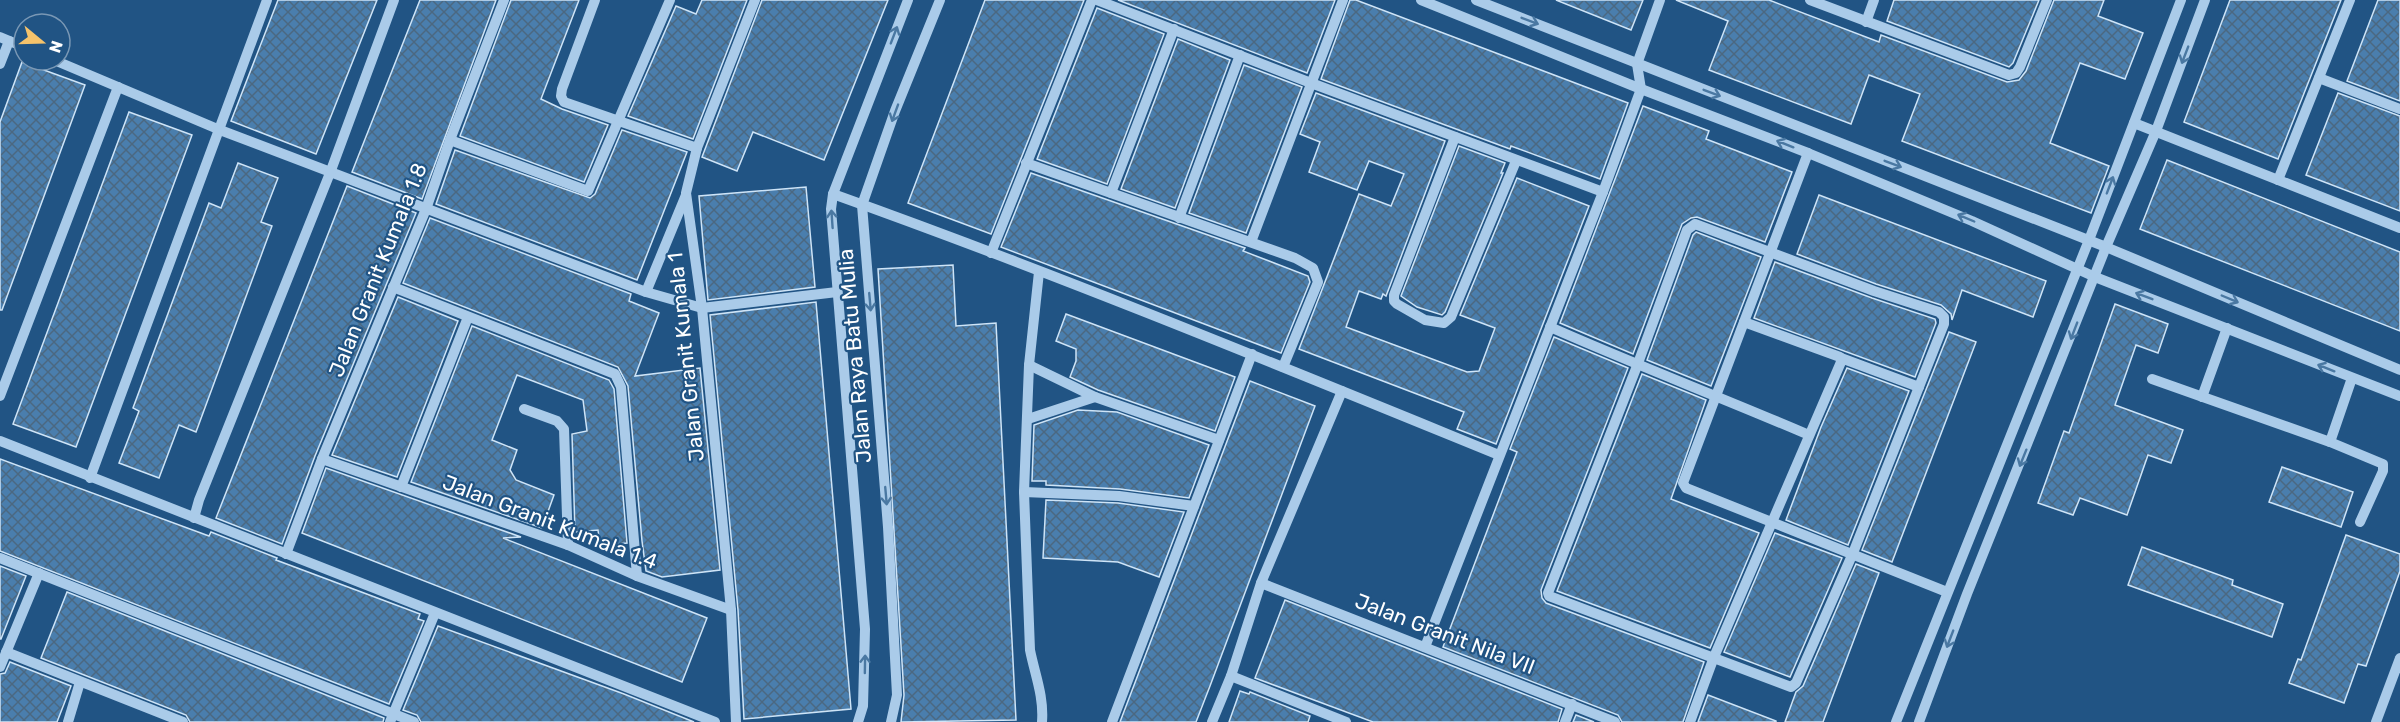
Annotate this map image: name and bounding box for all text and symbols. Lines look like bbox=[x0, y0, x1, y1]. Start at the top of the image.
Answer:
north arrow bbox=[12, 12, 72, 72]
one-way arrow bbox=[1520, 17, 1539, 28]
one-way arrow bbox=[889, 26, 900, 45]
text: N bbox=[45, 38, 67, 55]
one-way arrow bbox=[2178, 45, 2189, 64]
one-way arrow bbox=[1702, 88, 1721, 99]
one-way arrow bbox=[888, 103, 899, 122]
one-way arrow bbox=[1777, 138, 1795, 149]
street label: Jalan Granit Kumala 1.8 bbox=[323, 159, 432, 380]
one-way arrow bbox=[1884, 159, 1902, 170]
one-way arrow bbox=[2106, 177, 2117, 195]
one-way arrow bbox=[826, 209, 837, 229]
one-way arrow bbox=[1957, 212, 1975, 223]
street label: Jalan Raya Batu Mulia bbox=[833, 248, 876, 464]
street label: Jalan Granit Kumala 1 bbox=[662, 251, 709, 463]
one-way arrow bbox=[2136, 290, 2154, 301]
one-way arrow bbox=[865, 291, 876, 311]
one-way arrow bbox=[2221, 293, 2239, 305]
one-way arrow bbox=[2068, 321, 2079, 340]
one-way arrow bbox=[2317, 361, 2336, 372]
one-way arrow bbox=[2017, 449, 2028, 467]
street label: Jalan Granit Kumala 1.4 bbox=[439, 469, 661, 574]
one-way arrow bbox=[881, 486, 892, 506]
street label: Jalan Granit Nila VII bbox=[1352, 588, 1539, 679]
one-way arrow bbox=[1944, 629, 1955, 648]
one-way arrow bbox=[859, 655, 871, 675]

